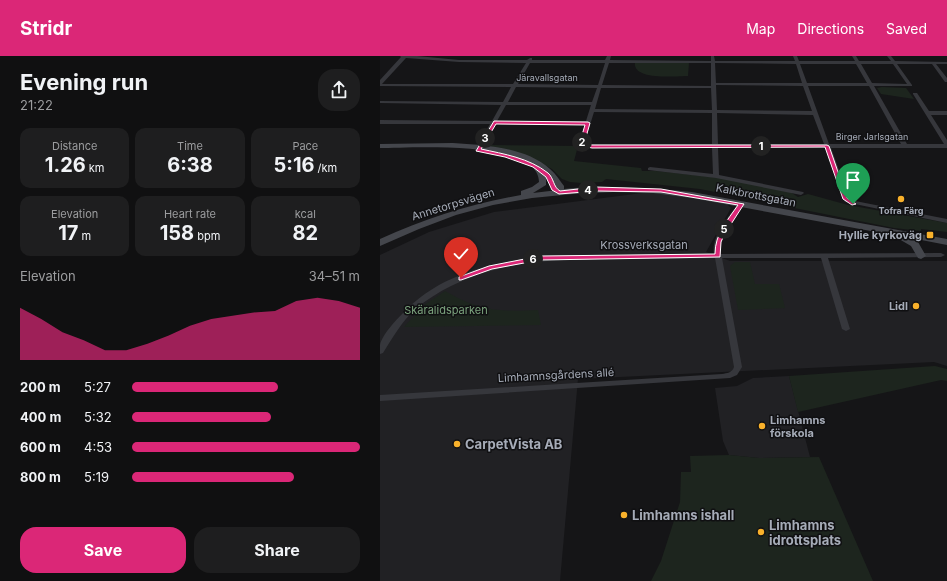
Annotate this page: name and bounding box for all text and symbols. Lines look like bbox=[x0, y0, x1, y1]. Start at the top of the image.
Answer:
text: Stridr bbox=[20, 17, 72, 40]
text: Map bbox=[746, 20, 775, 37]
text: Directions bbox=[797, 20, 864, 37]
text: Saved bbox=[886, 20, 927, 37]
text: Evening run bbox=[20, 69, 148, 95]
button: share bbox=[318, 69, 360, 111]
street label: Järavallsgatan bbox=[516, 72, 578, 83]
text: 21:22 bbox=[20, 97, 53, 113]
pin: 3 bbox=[475, 128, 495, 148]
text: 3 bbox=[481, 131, 489, 145]
street label: Birger Jarlsgatan bbox=[836, 131, 908, 142]
pin: 2 bbox=[572, 132, 592, 152]
text: 2 bbox=[579, 135, 585, 149]
pin: 1 bbox=[751, 136, 771, 156]
text: Distance bbox=[52, 139, 97, 153]
text: Time bbox=[177, 139, 203, 153]
text: Pace bbox=[292, 139, 318, 153]
text: 1 bbox=[759, 139, 763, 153]
text: 1.26 bbox=[45, 153, 86, 177]
text: 6:38 bbox=[167, 153, 213, 177]
text: 5:16 bbox=[273, 153, 315, 177]
text: km bbox=[86, 161, 105, 175]
text: /km bbox=[315, 161, 337, 175]
pin bbox=[836, 163, 870, 204]
icon: arrive bbox=[842, 169, 864, 191]
pin: 4 bbox=[578, 180, 598, 200]
street label: Kalkbrottsgatan bbox=[715, 180, 797, 210]
text: 4 bbox=[584, 183, 592, 197]
street label: Annetorpsvägen bbox=[410, 185, 496, 223]
marker: Tofra Färg bbox=[896, 194, 906, 204]
place label: Tofra Färg bbox=[879, 205, 924, 216]
text: Elevation bbox=[51, 207, 98, 221]
text: Heart rate bbox=[164, 207, 216, 221]
text: kcal bbox=[295, 207, 316, 221]
pin: 5 bbox=[714, 219, 734, 239]
text: 17 bbox=[58, 221, 78, 245]
text: 158 bbox=[160, 221, 194, 245]
text: 82 bbox=[293, 221, 318, 245]
text: 5 bbox=[720, 222, 728, 236]
place label: Hyllie kyrkoväg bbox=[839, 228, 922, 242]
text: m bbox=[78, 229, 91, 243]
text: bpm bbox=[194, 229, 220, 243]
marker: Hyllie kyrkoväg bbox=[925, 230, 935, 240]
pin bbox=[444, 237, 478, 278]
street label: Krossverksgatan bbox=[600, 238, 688, 252]
icon: check bbox=[450, 243, 472, 265]
pin: 6 bbox=[523, 249, 543, 269]
text: 6 bbox=[529, 252, 537, 266]
text: Elevation bbox=[20, 268, 76, 284]
text: 34–51 m bbox=[309, 268, 360, 284]
place label: Lidl bbox=[889, 299, 908, 313]
marker: Lidl bbox=[911, 301, 921, 311]
park label: Skäralidsparken bbox=[404, 303, 488, 317]
street label: Limhamnsgårdens allé bbox=[497, 365, 615, 385]
text: 200 m bbox=[20, 379, 61, 395]
text: 5:27 bbox=[84, 379, 111, 395]
text: 400 m bbox=[20, 409, 61, 425]
text: 5:32 bbox=[84, 409, 112, 425]
place label: Limhamns förskola bbox=[770, 413, 826, 440]
marker: Limhamns förskola bbox=[757, 421, 767, 431]
place label: CarpetVista AB bbox=[465, 436, 563, 452]
text: 600 m bbox=[20, 439, 61, 455]
text: 4:53 bbox=[84, 439, 112, 455]
marker: CarpetVista AB bbox=[452, 439, 462, 449]
text: 800 m bbox=[20, 469, 61, 485]
text: 5:19 bbox=[84, 469, 109, 485]
place label: Limhamns ishall bbox=[632, 507, 734, 523]
marker: Limhamns ishall bbox=[619, 510, 629, 520]
place label: Limhamns idrottsplats bbox=[769, 517, 841, 548]
button: Save bbox=[20, 527, 186, 573]
button: Share bbox=[194, 527, 360, 573]
marker: Limhamns idrottsplats bbox=[756, 527, 766, 537]

